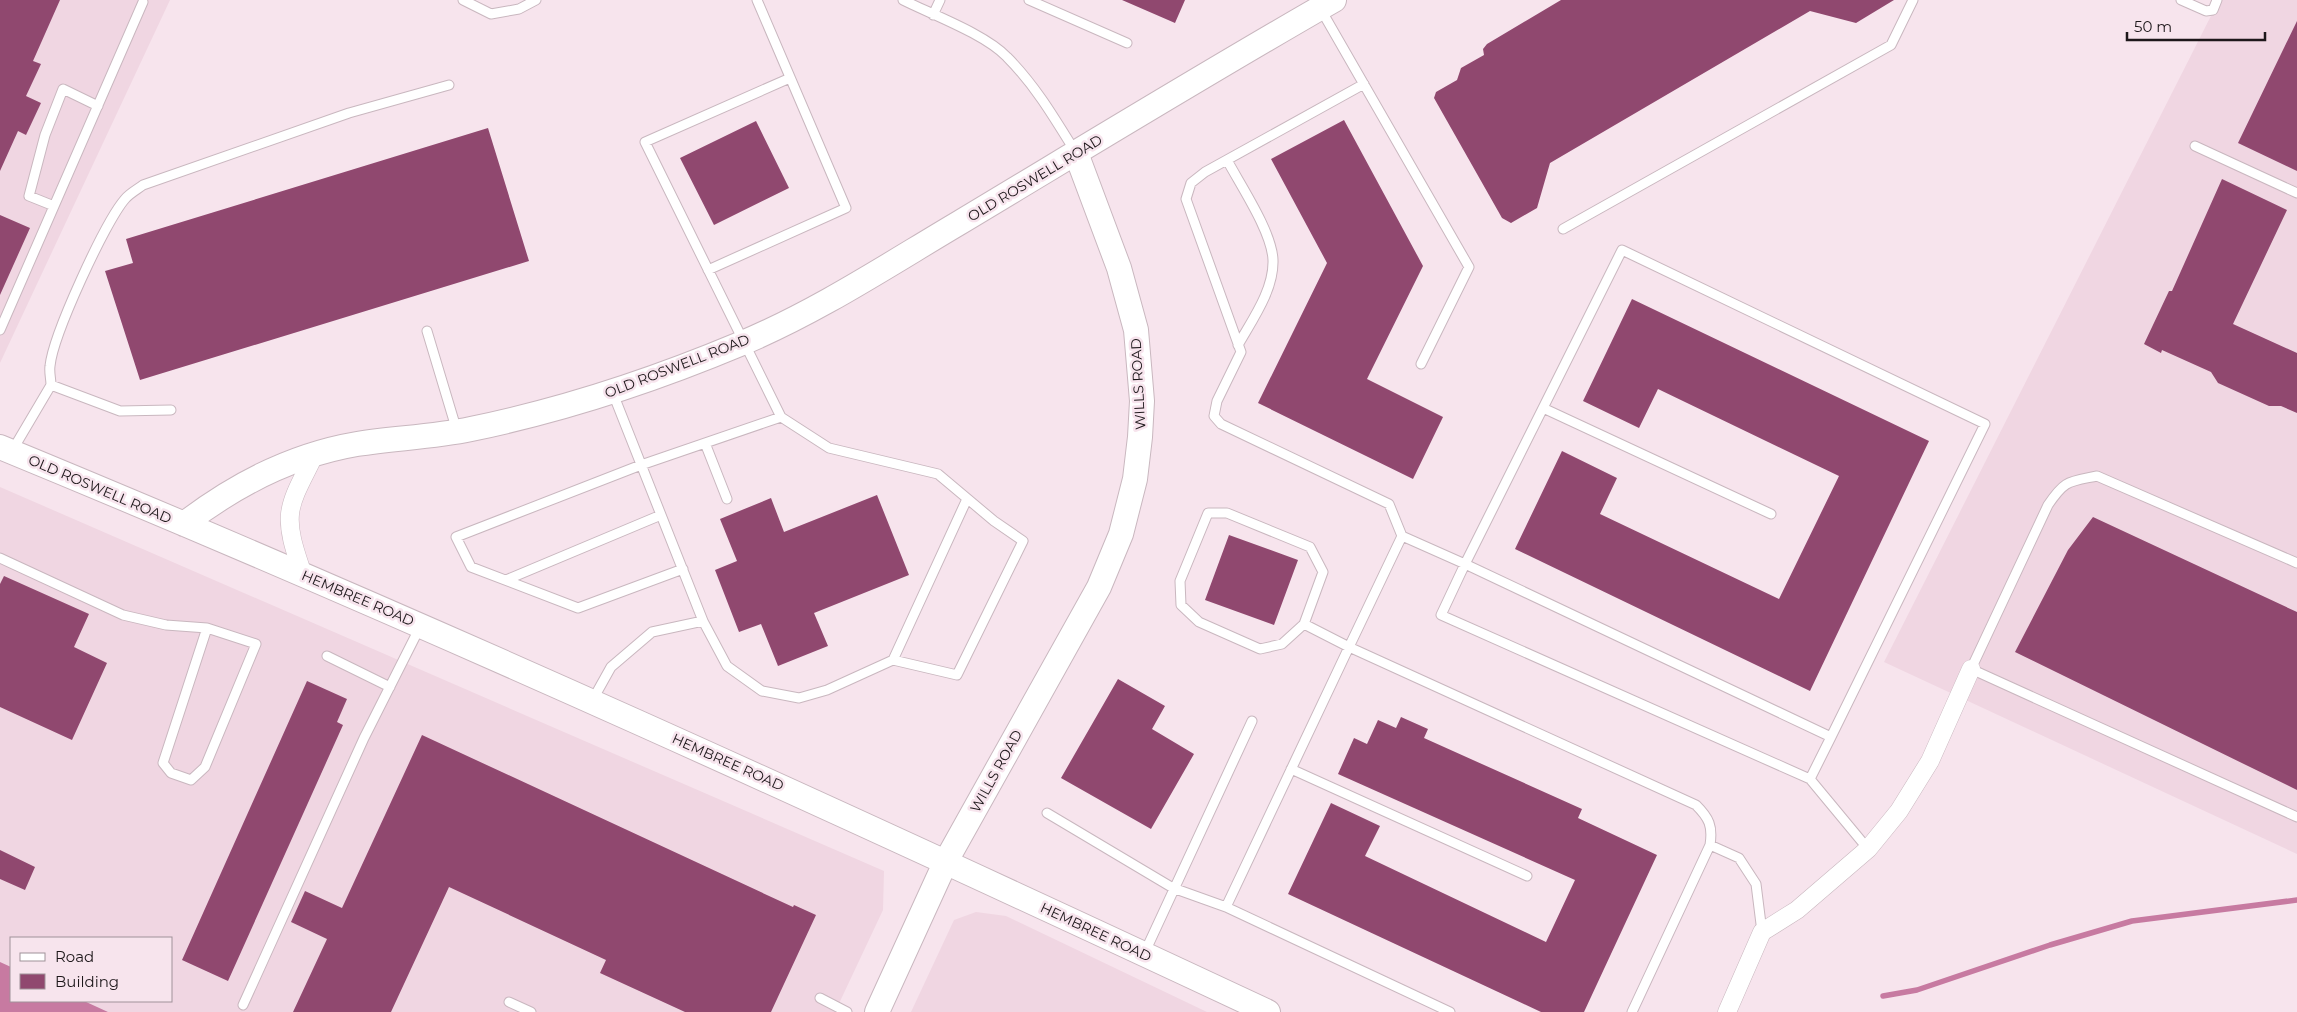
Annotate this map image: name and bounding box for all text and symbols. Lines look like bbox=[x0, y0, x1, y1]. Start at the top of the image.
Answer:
scale bar bbox=[2127, 10, 2264, 42]
text: 50 m bbox=[2134, 17, 2172, 36]
street label: OLD ROSWELL ROAD bbox=[964, 131, 1106, 225]
street label: OLD ROSWELL ROAD bbox=[602, 330, 752, 402]
street label: WILLS ROAD bbox=[1127, 338, 1149, 430]
street label: OLD ROSWELL ROAD bbox=[26, 451, 174, 527]
street label: HEMBREE ROAD bbox=[299, 566, 417, 630]
street label: WILLS ROAD bbox=[966, 727, 1026, 815]
street label: HEMBREE ROAD bbox=[669, 729, 787, 795]
street label: HEMBREE ROAD bbox=[1038, 898, 1154, 966]
legend bbox=[10, 937, 172, 1002]
text: Road bbox=[55, 947, 94, 966]
text: Building bbox=[55, 972, 119, 991]

